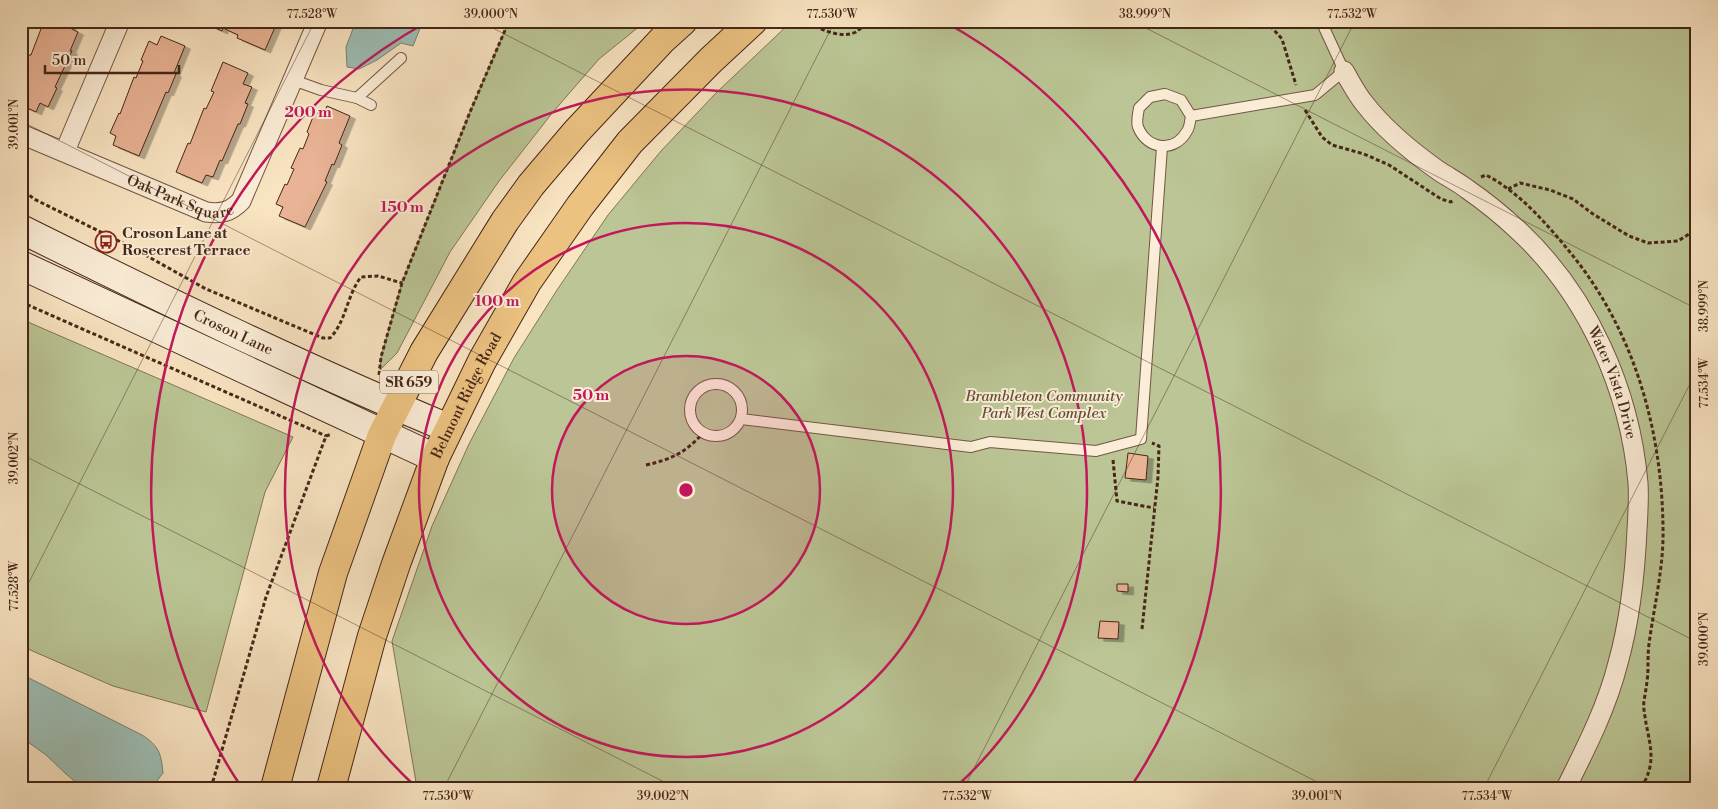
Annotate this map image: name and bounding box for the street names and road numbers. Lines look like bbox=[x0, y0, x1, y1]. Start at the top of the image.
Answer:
street label: Oak Park Square bbox=[124, 171, 237, 223]
street label: Croson Lane bbox=[190, 306, 276, 360]
street label: Water Vista Drive bbox=[1583, 322, 1640, 441]
street label: Belmont Ridge Road bbox=[427, 329, 506, 463]
road number: SR 659 bbox=[380, 371, 438, 394]

